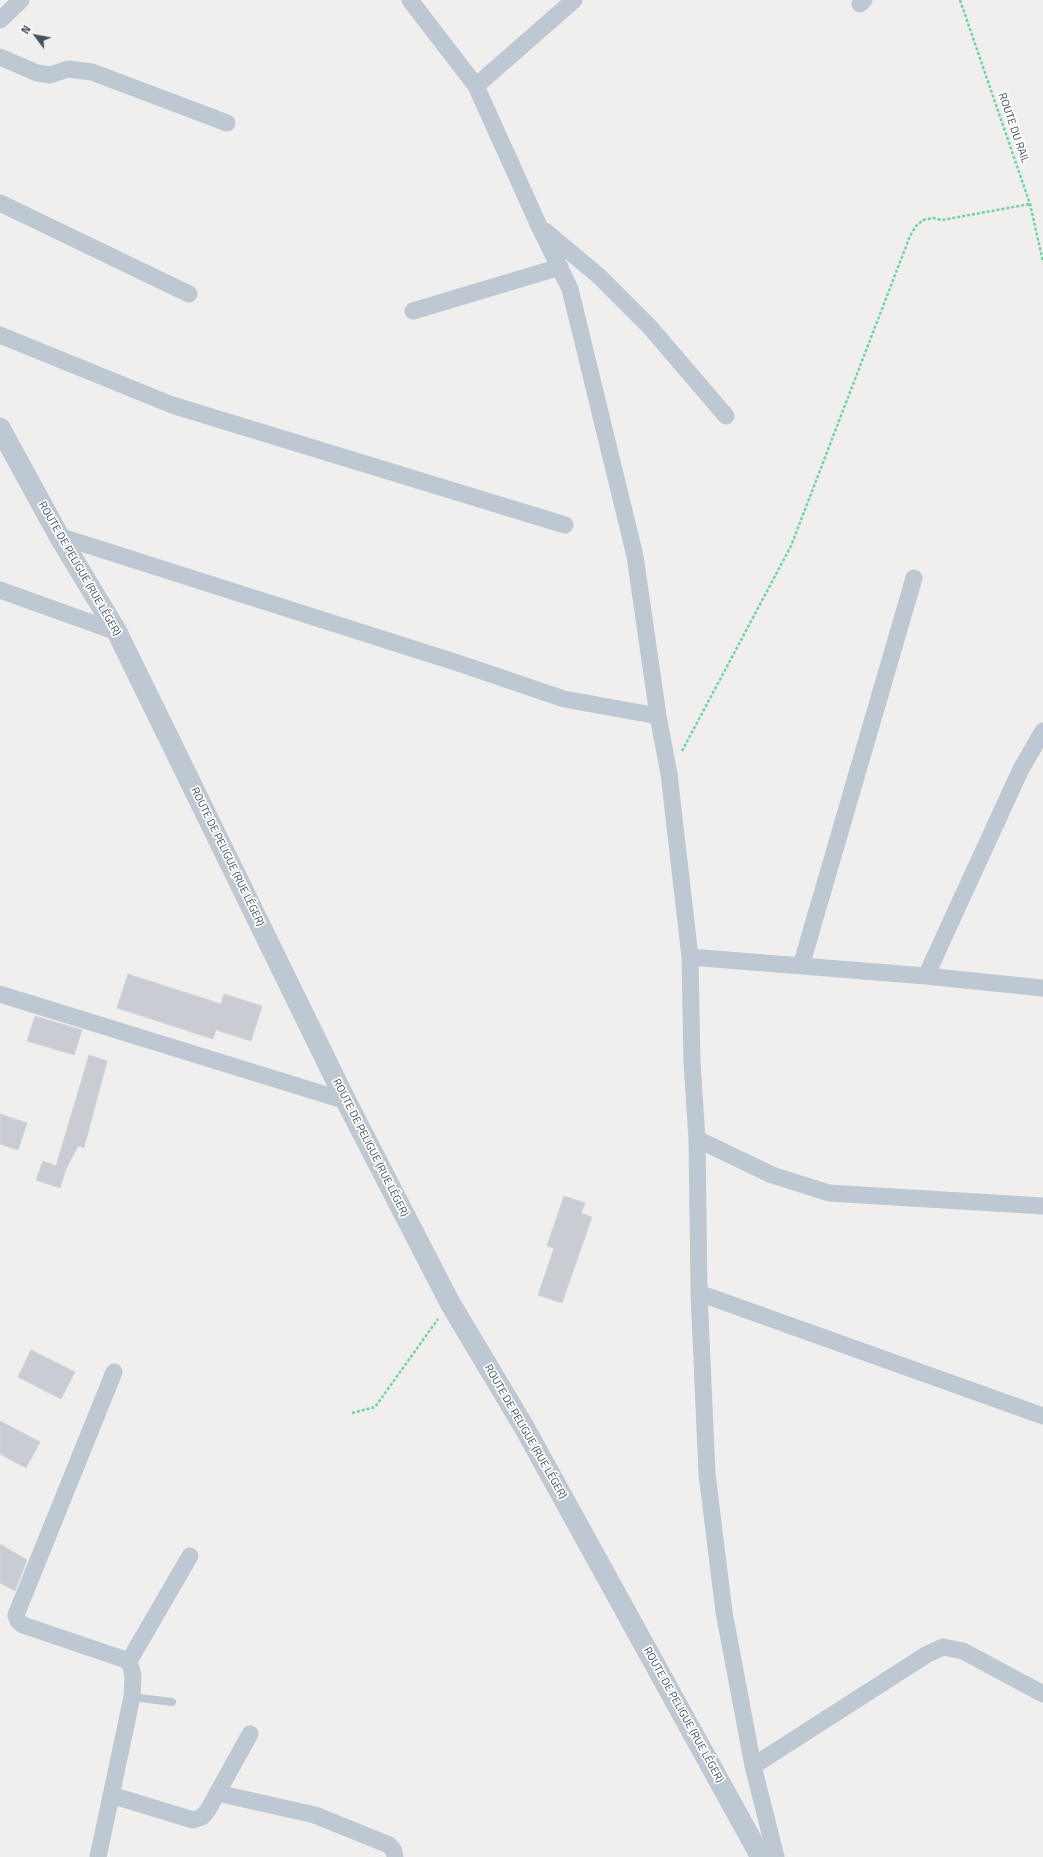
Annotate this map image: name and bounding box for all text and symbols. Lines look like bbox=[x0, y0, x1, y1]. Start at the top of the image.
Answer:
north arrow bbox=[16, 16, 56, 56]
text: N bbox=[17, 22, 35, 37]
street label: ROUTE DU RAIL bbox=[995, 91, 1031, 165]
street label: ROUTE DE PELIGUE (RUE LÉGER) bbox=[35, 499, 123, 639]
street label: ROUTE DE PELIGUE (RUE LÉGER) bbox=[188, 785, 266, 929]
street label: ROUTE DE PELIGUE (RUE LÉGER) bbox=[329, 1077, 411, 1219]
street label: ROUTE DE PELIGUE (RUE LÉGER) bbox=[481, 1362, 569, 1502]
street label: ROUTE DE PELIGUE (RUE LÉGER) bbox=[640, 1645, 726, 1785]

